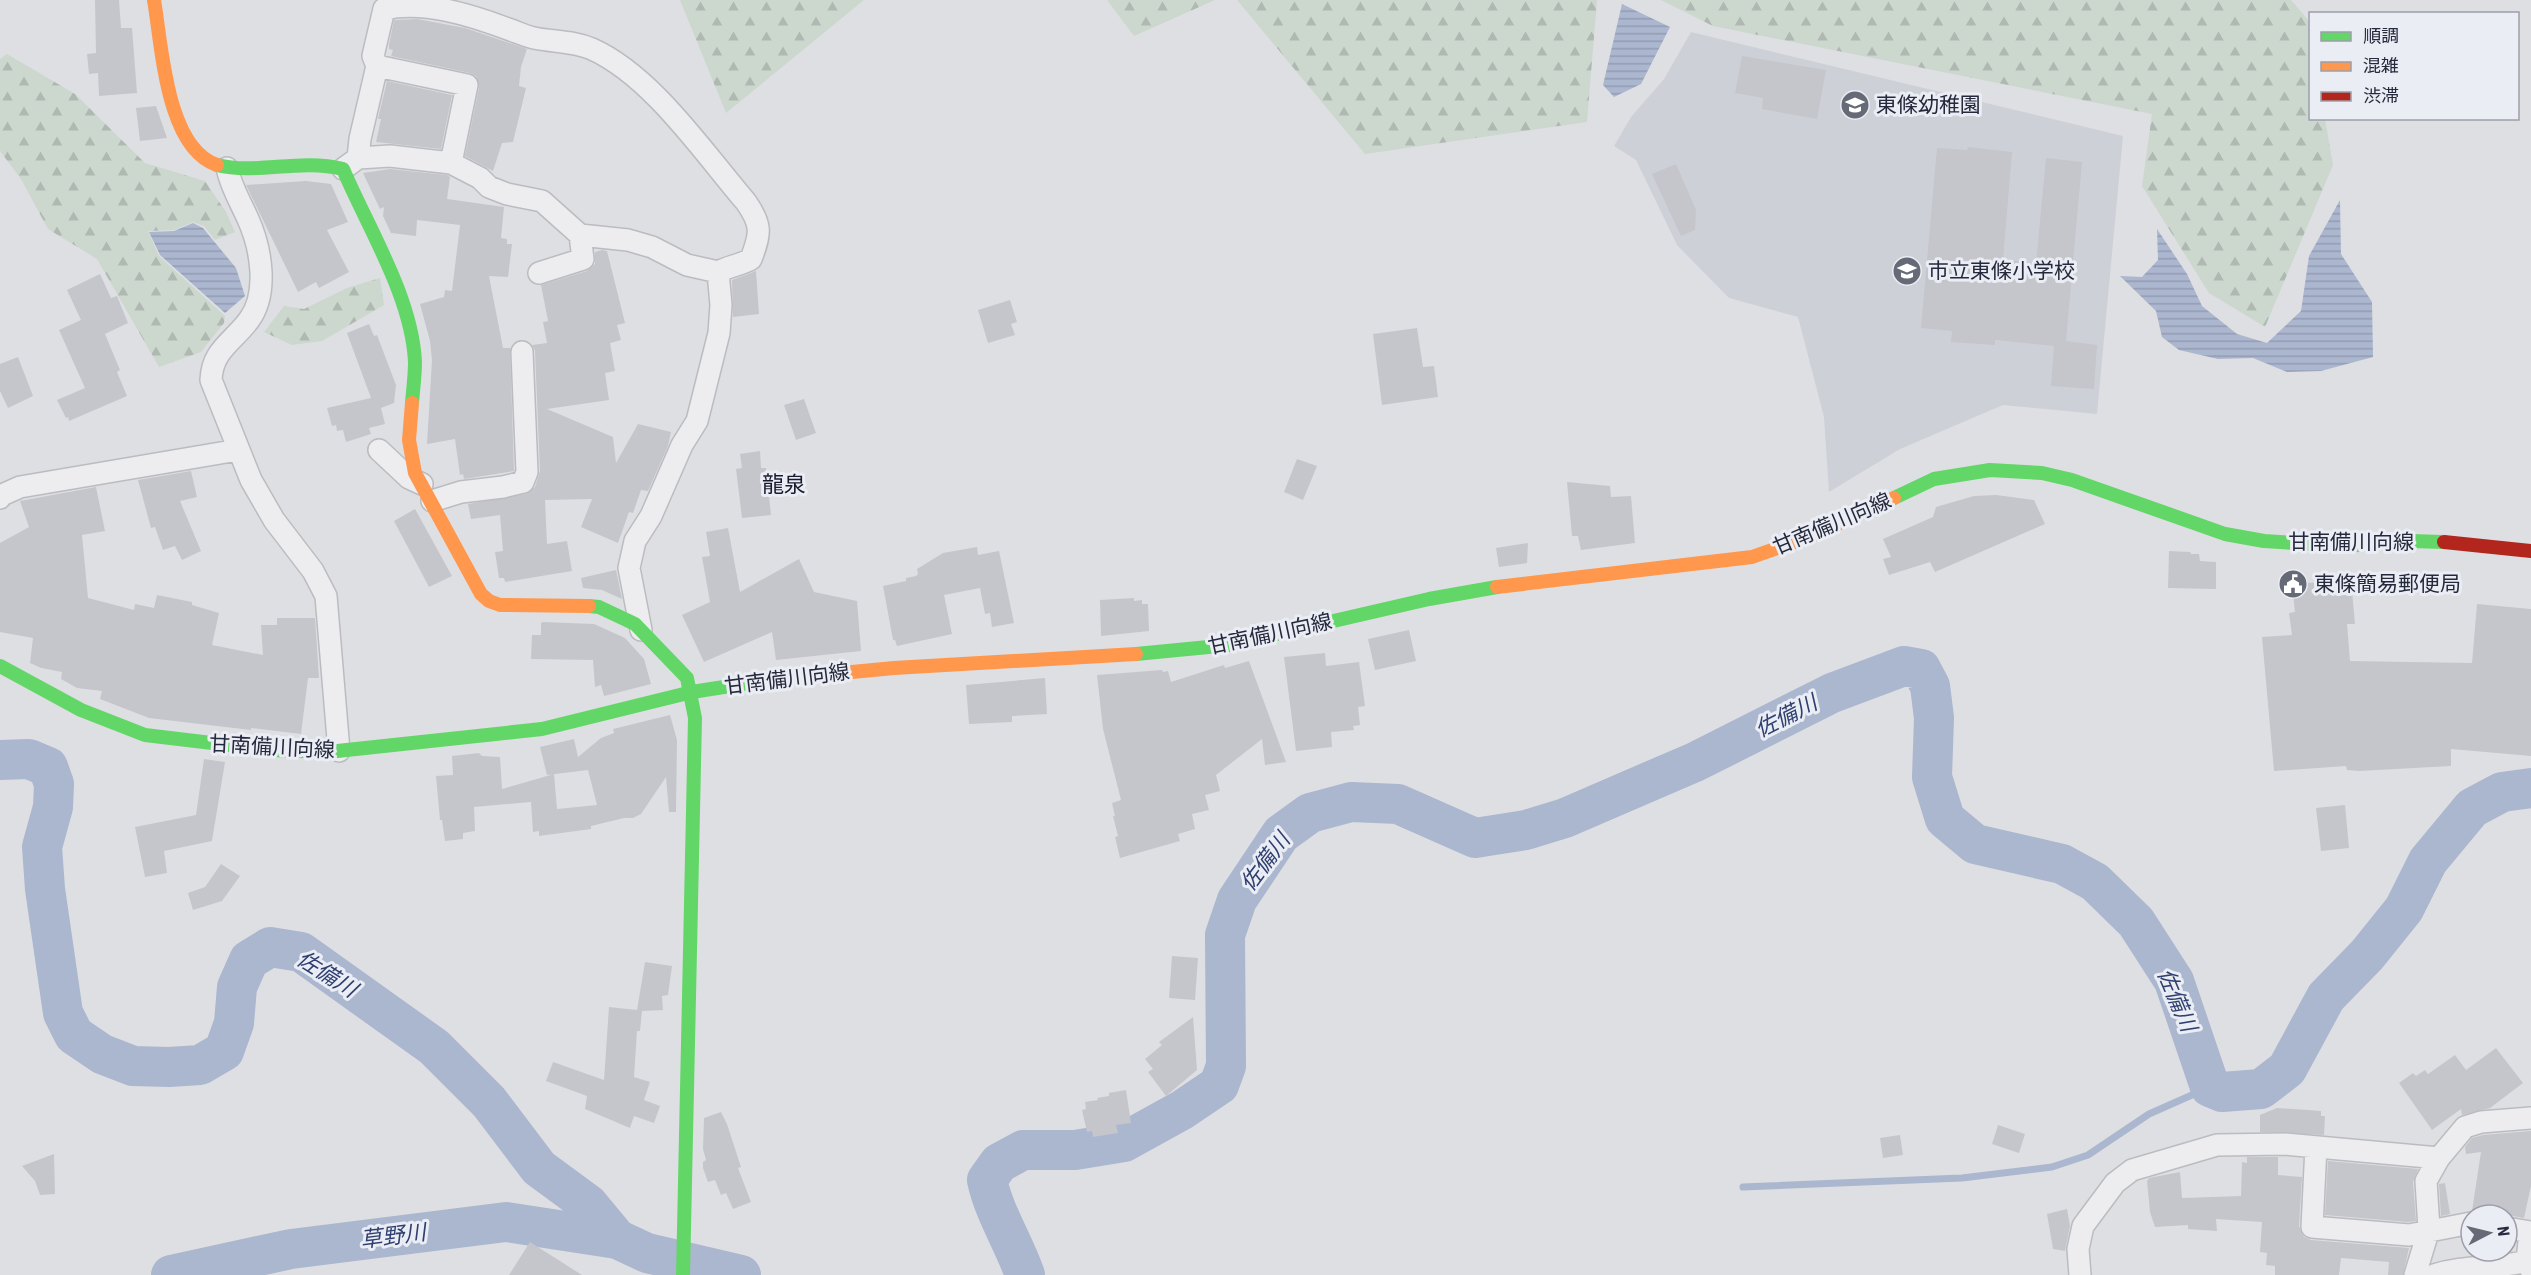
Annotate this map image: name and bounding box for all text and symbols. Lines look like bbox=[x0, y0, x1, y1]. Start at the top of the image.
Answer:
legend bbox=[2309, 12, 2519, 120]
text: 順調 bbox=[2363, 25, 2399, 46]
text: 混雑 bbox=[2363, 55, 2399, 76]
text: 渋滞 bbox=[2363, 85, 2399, 106]
school or university icon: 東條幼稚園 bbox=[1839, 89, 1871, 121]
place label: 東條幼稚園 bbox=[1876, 93, 1981, 117]
school or university icon: 市立東條小学校 bbox=[1891, 255, 1923, 287]
place label: 市立東條小学校 bbox=[1928, 259, 2075, 283]
district label: 龍泉 bbox=[762, 472, 806, 497]
street label: 甘南備川向線 bbox=[1769, 488, 1895, 560]
street label: 甘南備川向線 bbox=[2288, 530, 2414, 554]
public building icon: 東條簡易郵便局 bbox=[2277, 568, 2309, 600]
place label: 東條簡易郵便局 bbox=[2314, 572, 2461, 596]
street label: 甘南備川向線 bbox=[1206, 609, 1334, 659]
street label: 甘南備川向線 bbox=[723, 659, 851, 699]
water label: 佐備川 bbox=[1751, 689, 1823, 742]
street label: 甘南備川向線 bbox=[208, 732, 336, 762]
water label: 佐備川 bbox=[1235, 827, 1296, 896]
water label: 佐備川 bbox=[292, 946, 363, 1003]
water label: 佐備川 bbox=[2153, 965, 2202, 1037]
north arrow bbox=[2459, 1203, 2519, 1263]
water label: 草野川 bbox=[359, 1219, 429, 1252]
text: N bbox=[2493, 1225, 2513, 1237]

